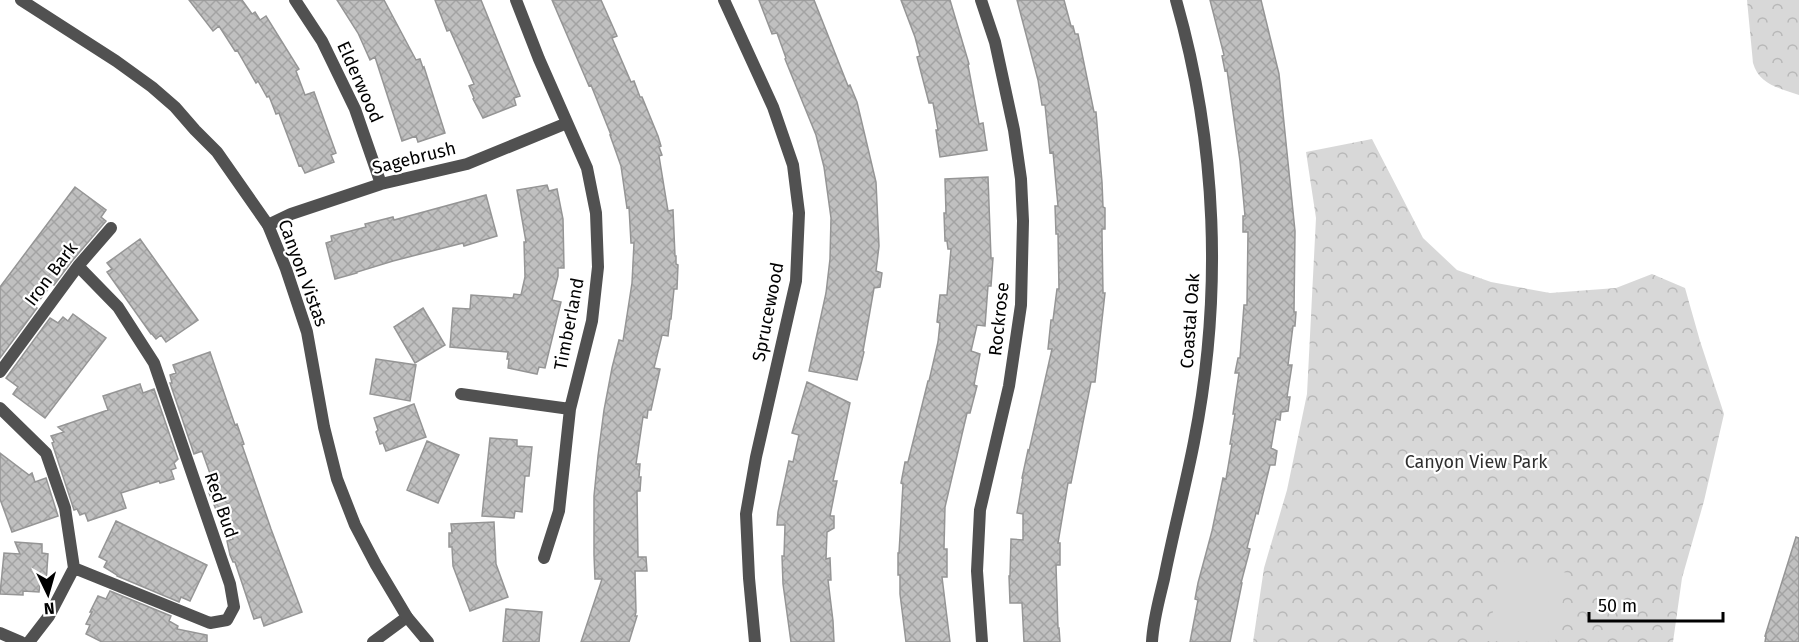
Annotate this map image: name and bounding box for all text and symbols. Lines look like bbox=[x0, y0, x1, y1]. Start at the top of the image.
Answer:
street label: Elderwood bbox=[332, 38, 388, 126]
street label: Sagebrush bbox=[370, 137, 458, 179]
street label: Canyon Vistas bbox=[273, 216, 333, 330]
street label: Iron Bark bbox=[20, 237, 83, 310]
street label: Sprucewood bbox=[748, 260, 788, 364]
street label: Coastal Oak bbox=[1176, 272, 1204, 369]
street label: Timberland bbox=[549, 276, 589, 372]
street label: Rockrose bbox=[984, 281, 1014, 357]
park label: Canyon View Park bbox=[1405, 451, 1548, 473]
street label: Red Bud bbox=[200, 469, 242, 541]
north arrow bbox=[18, 564, 78, 624]
scale bar bbox=[1589, 585, 1722, 623]
text: 50 m bbox=[1598, 595, 1637, 617]
text: N bbox=[43, 599, 55, 618]

